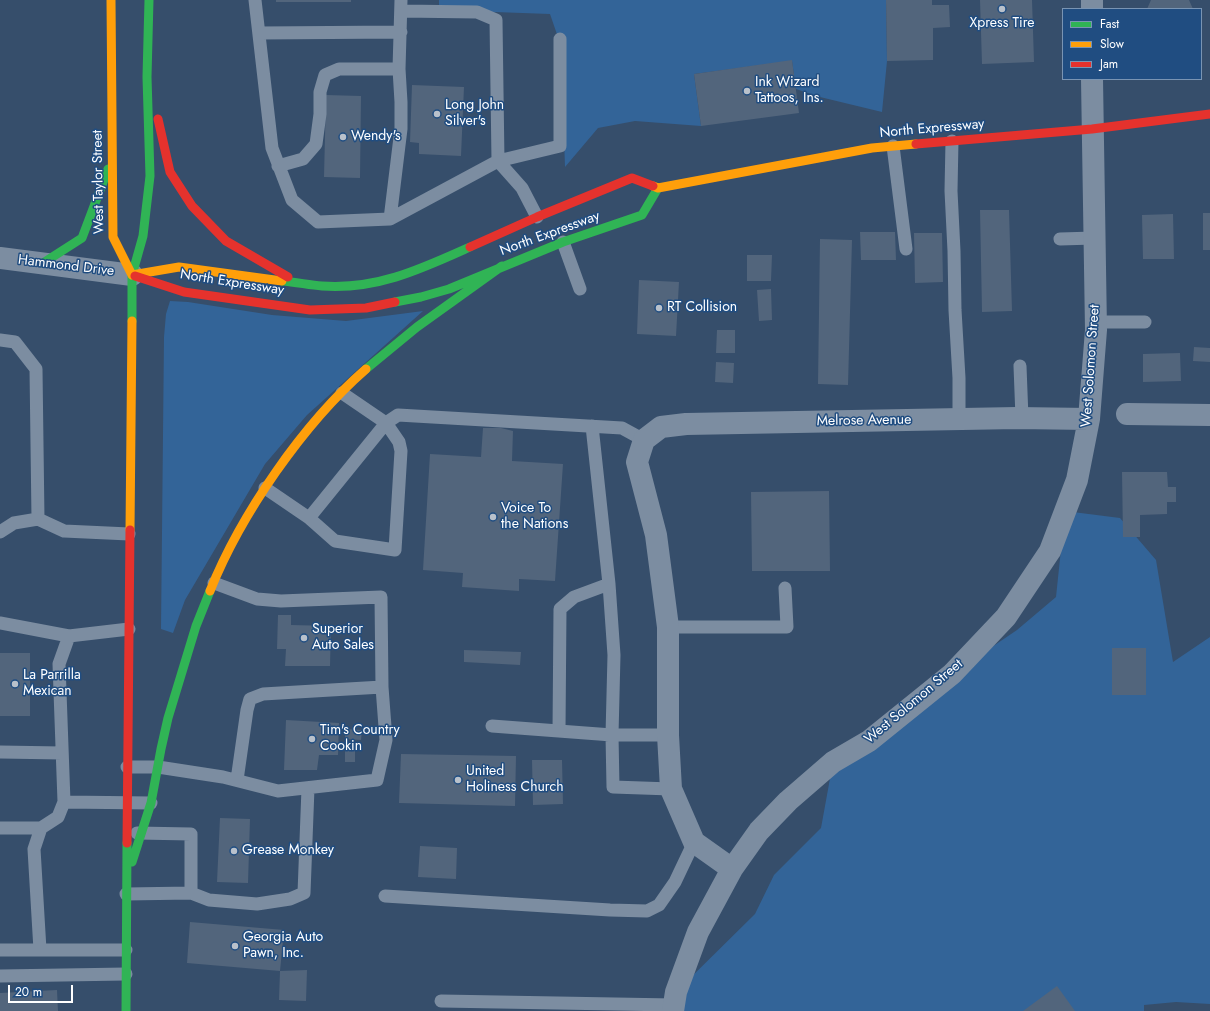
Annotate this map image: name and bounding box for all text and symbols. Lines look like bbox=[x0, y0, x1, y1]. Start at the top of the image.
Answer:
marker: Xpress Tire bbox=[997, 4, 1007, 14]
legend bbox=[1062, 8, 1202, 80]
text: Fast bbox=[1100, 15, 1119, 33]
place label: Xpress Tire bbox=[970, 16, 1034, 32]
text: Slow bbox=[1100, 35, 1124, 53]
text: Jam bbox=[1100, 55, 1118, 73]
place label: Ink Wizard Tattoos, Ins. bbox=[755, 75, 824, 108]
marker: Ink Wizard Tattoos, Ins. bbox=[742, 86, 752, 96]
place label: Long John Silver's bbox=[445, 98, 504, 130]
marker: Long John Silver's bbox=[432, 109, 442, 119]
street label: North Expressway bbox=[879, 116, 985, 142]
place label: Wendy's bbox=[351, 129, 401, 145]
street label: West Taylor Street bbox=[90, 130, 108, 234]
marker: Wendy's bbox=[338, 132, 348, 142]
street label: North Expressway bbox=[498, 208, 602, 260]
street label: Hammond Drive bbox=[17, 252, 115, 280]
street label: North Expressway bbox=[179, 266, 285, 300]
place label: RT Collision bbox=[667, 300, 737, 316]
marker: RT Collision bbox=[654, 303, 664, 313]
street label: West Solomon Street bbox=[1078, 304, 1104, 428]
street label: Melrose Avenue bbox=[817, 412, 911, 430]
place label: Voice To the Nations bbox=[501, 501, 568, 534]
marker: Voice To the Nations bbox=[488, 512, 498, 522]
place label: Superior Auto Sales bbox=[312, 622, 374, 654]
marker: Superior Auto Sales bbox=[299, 633, 309, 643]
street label: West Solomon Street bbox=[862, 656, 966, 748]
place label: La Parrilla Mexican bbox=[23, 668, 81, 700]
marker: La Parrilla Mexican bbox=[10, 679, 20, 689]
place label: Tim's Country Cookin bbox=[320, 723, 400, 756]
marker: Tim's Country Cookin bbox=[307, 734, 317, 744]
place label: United Holiness Church bbox=[466, 764, 563, 796]
marker: United Holiness Church bbox=[453, 775, 463, 785]
place label: Grease Monkey bbox=[242, 843, 334, 859]
marker: Grease Monkey bbox=[229, 846, 239, 856]
place label: Georgia Auto Pawn, Inc. bbox=[243, 930, 323, 962]
marker: Georgia Auto Pawn, Inc. bbox=[230, 941, 240, 951]
scale bar bbox=[10, 977, 75, 1003]
text: 20 m bbox=[15, 983, 42, 1001]

